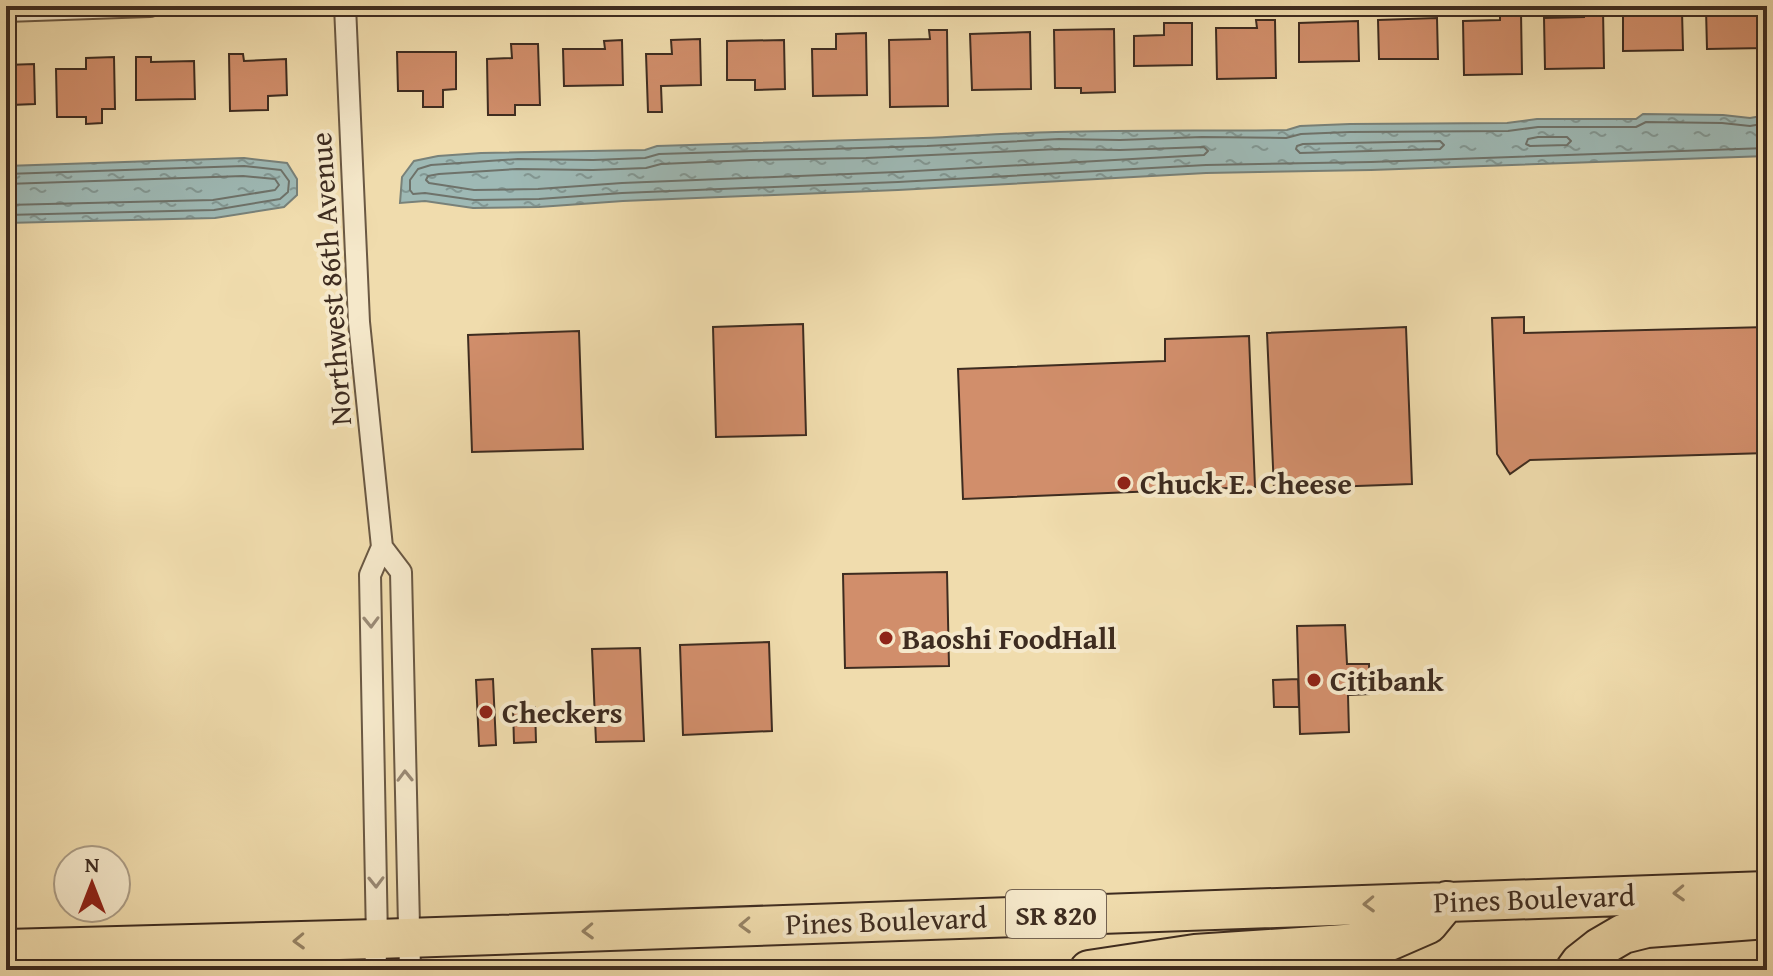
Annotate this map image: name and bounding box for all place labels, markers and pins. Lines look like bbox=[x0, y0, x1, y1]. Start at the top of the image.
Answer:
place label: Chuck E. Cheese bbox=[1140, 461, 1352, 505]
marker: Chuck E. Cheese bbox=[1115, 474, 1133, 492]
place label: Baoshi FoodHall bbox=[902, 616, 1117, 660]
marker: Baoshi FoodHall bbox=[877, 629, 895, 647]
place label: Citibank bbox=[1330, 658, 1444, 702]
marker: Citibank bbox=[1305, 671, 1323, 689]
place label: Checkers bbox=[502, 690, 623, 734]
marker: Checkers bbox=[477, 703, 495, 721]

